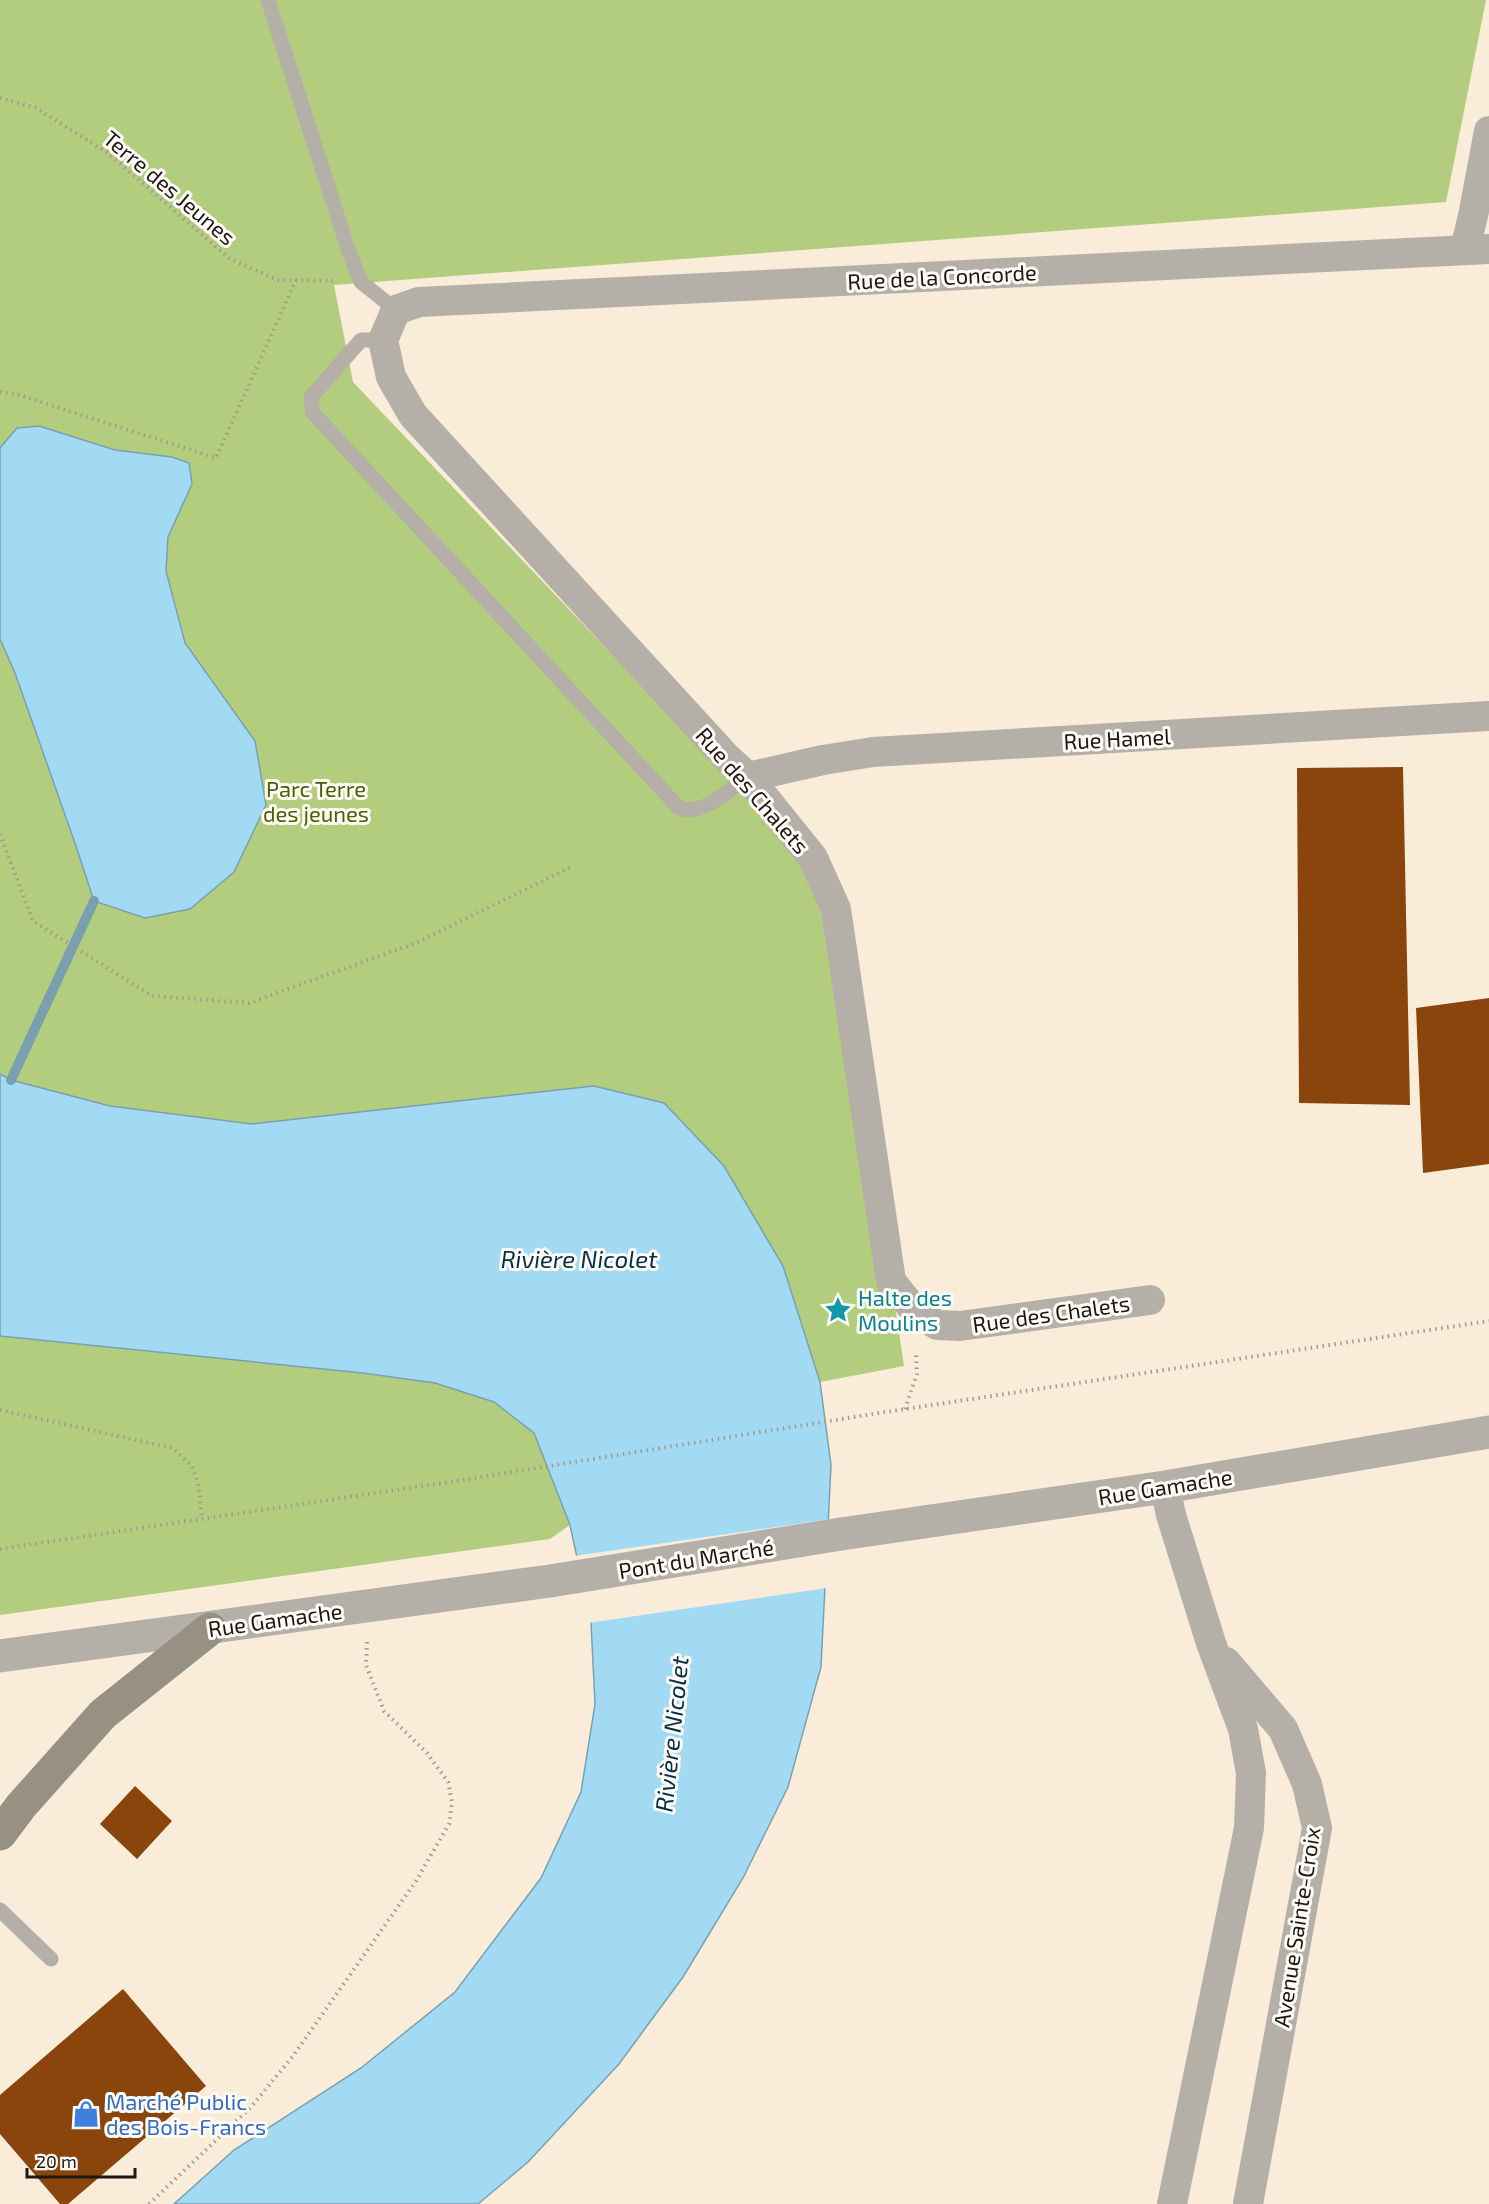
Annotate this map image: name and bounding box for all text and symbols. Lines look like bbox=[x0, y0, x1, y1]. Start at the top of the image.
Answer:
street label: Terre des Jeunes bbox=[99, 124, 241, 250]
street label: Rue de la Concorde bbox=[847, 258, 1037, 294]
street label: Rue des Chalets bbox=[691, 722, 815, 858]
street label: Rue Hamel bbox=[1063, 722, 1172, 754]
park label: Parc Terre des jeunes bbox=[263, 775, 369, 827]
water label: Rivière Nicolet bbox=[501, 1244, 658, 1273]
place label: Halte des Moulins bbox=[858, 1284, 952, 1335]
street label: Rue des Chalets bbox=[971, 1289, 1131, 1337]
place icon: Halte des Moulins bbox=[823, 1295, 853, 1325]
street label: Rue Gamache bbox=[1096, 1463, 1234, 1509]
street label: Pont du Marché bbox=[617, 1533, 775, 1583]
street label: Rue Gamache bbox=[206, 1597, 344, 1641]
water label: Rivière Nicolet bbox=[648, 1654, 694, 1813]
street label: Avenue Sainte-Croix bbox=[1267, 1825, 1325, 2029]
place label: Marché Public des Bois-Francs bbox=[106, 2088, 266, 2139]
shop icon: Marché Public des Bois-Francs bbox=[71, 2099, 101, 2129]
scale bar bbox=[27, 2141, 135, 2179]
text: 20 m bbox=[36, 2150, 77, 2172]

